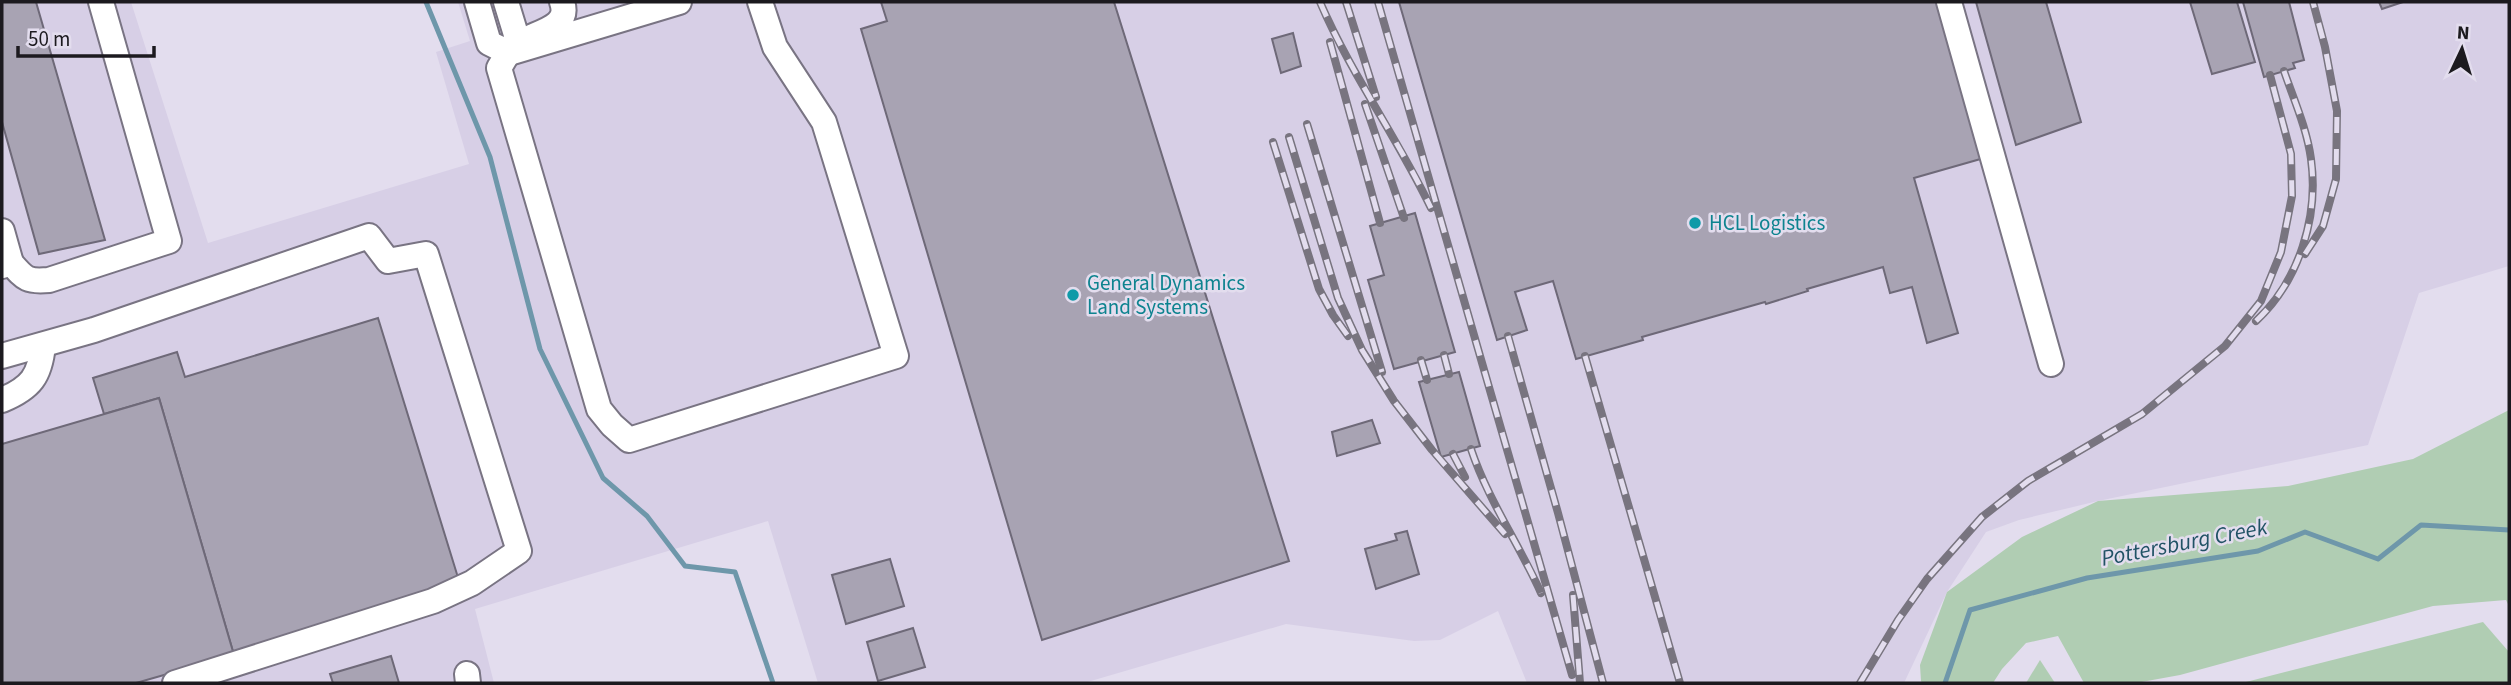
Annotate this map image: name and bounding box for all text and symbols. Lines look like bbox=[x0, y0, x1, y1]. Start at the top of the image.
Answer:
scale bar bbox=[18, 14, 154, 58]
north arrow bbox=[2427, 14, 2497, 84]
text: N bbox=[2456, 20, 2470, 47]
text: 50 m bbox=[28, 24, 70, 54]
place label: HCL Logistics bbox=[1709, 208, 1825, 238]
marker: HCL Logistics bbox=[1687, 215, 1703, 231]
place label: General Dynamics Land Systems bbox=[1087, 268, 1245, 322]
marker: General Dynamics Land Systems bbox=[1065, 287, 1081, 303]
water label: Pottersburg Creek bbox=[2098, 510, 2271, 575]

